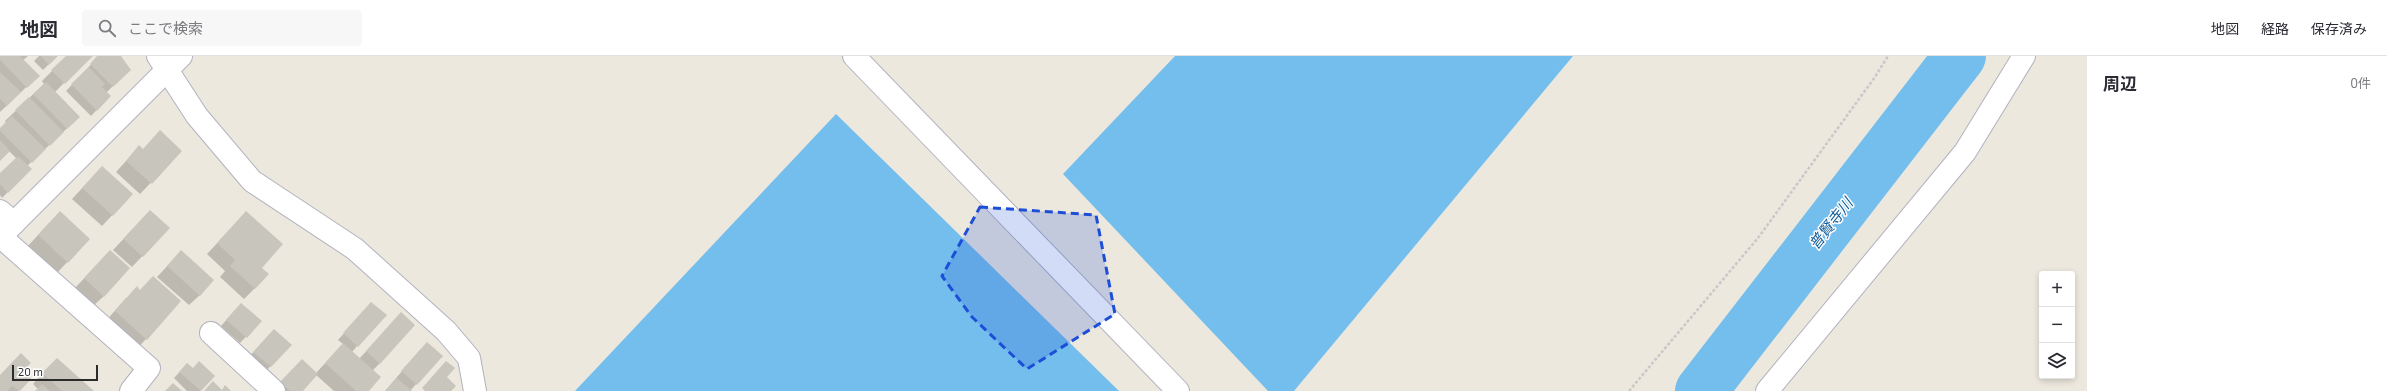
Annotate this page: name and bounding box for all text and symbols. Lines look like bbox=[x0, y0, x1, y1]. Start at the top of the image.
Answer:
search box bbox=[82, 10, 362, 46]
text: 地図 bbox=[20, 17, 58, 40]
icon: search bbox=[96, 17, 118, 39]
text: ここで検索 bbox=[128, 19, 203, 37]
text: 地図 bbox=[2211, 20, 2239, 37]
text: 経路 bbox=[2261, 20, 2289, 37]
text: 保存済み bbox=[2311, 20, 2367, 37]
text: 周辺 bbox=[2103, 73, 2137, 93]
text: 0件 bbox=[2350, 75, 2371, 91]
water label: 普賢寺川 bbox=[1805, 193, 1857, 253]
map controls bbox=[2039, 271, 2075, 379]
button: + bbox=[2039, 271, 2075, 307]
button: − bbox=[2039, 307, 2075, 343]
button: layers bbox=[2039, 343, 2075, 379]
scale bar bbox=[12, 363, 98, 382]
text: 20 m bbox=[18, 365, 43, 378]

